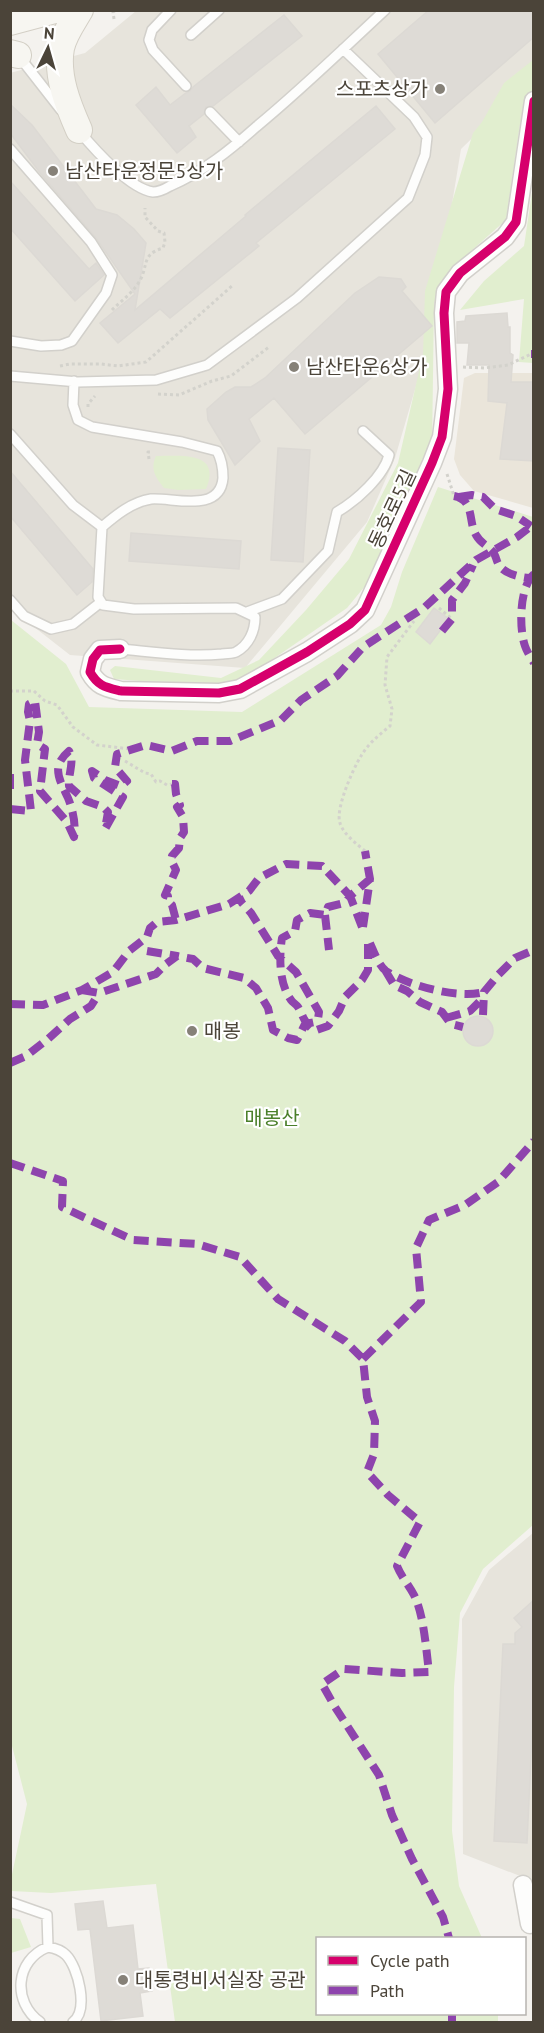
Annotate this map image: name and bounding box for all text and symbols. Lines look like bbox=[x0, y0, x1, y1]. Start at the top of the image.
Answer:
north arrow bbox=[18, 18, 78, 78]
text: N bbox=[43, 23, 55, 43]
place label: 스포츠상가 bbox=[336, 76, 428, 102]
marker: 스포츠상가 bbox=[433, 82, 447, 96]
place label: 남산타운정문5상가 bbox=[65, 158, 223, 184]
marker: 남산타운정문5상가 bbox=[46, 164, 60, 178]
place label: 남산타운6상가 bbox=[306, 354, 427, 380]
marker: 남산타운6상가 bbox=[287, 360, 301, 374]
street label: 동호로5길 bbox=[362, 465, 422, 553]
place label: 매봉 bbox=[204, 1018, 241, 1044]
marker: 매봉 bbox=[185, 1024, 199, 1038]
park label: 매봉산 bbox=[244, 1105, 300, 1131]
legend bbox=[316, 1937, 526, 2015]
text: Cycle path bbox=[370, 1949, 450, 1972]
place label: 대통령비서실장 공관 bbox=[135, 1967, 306, 1993]
marker: 대통령비서실장 공관 bbox=[116, 1973, 130, 1987]
text: Path bbox=[370, 1979, 404, 2002]

